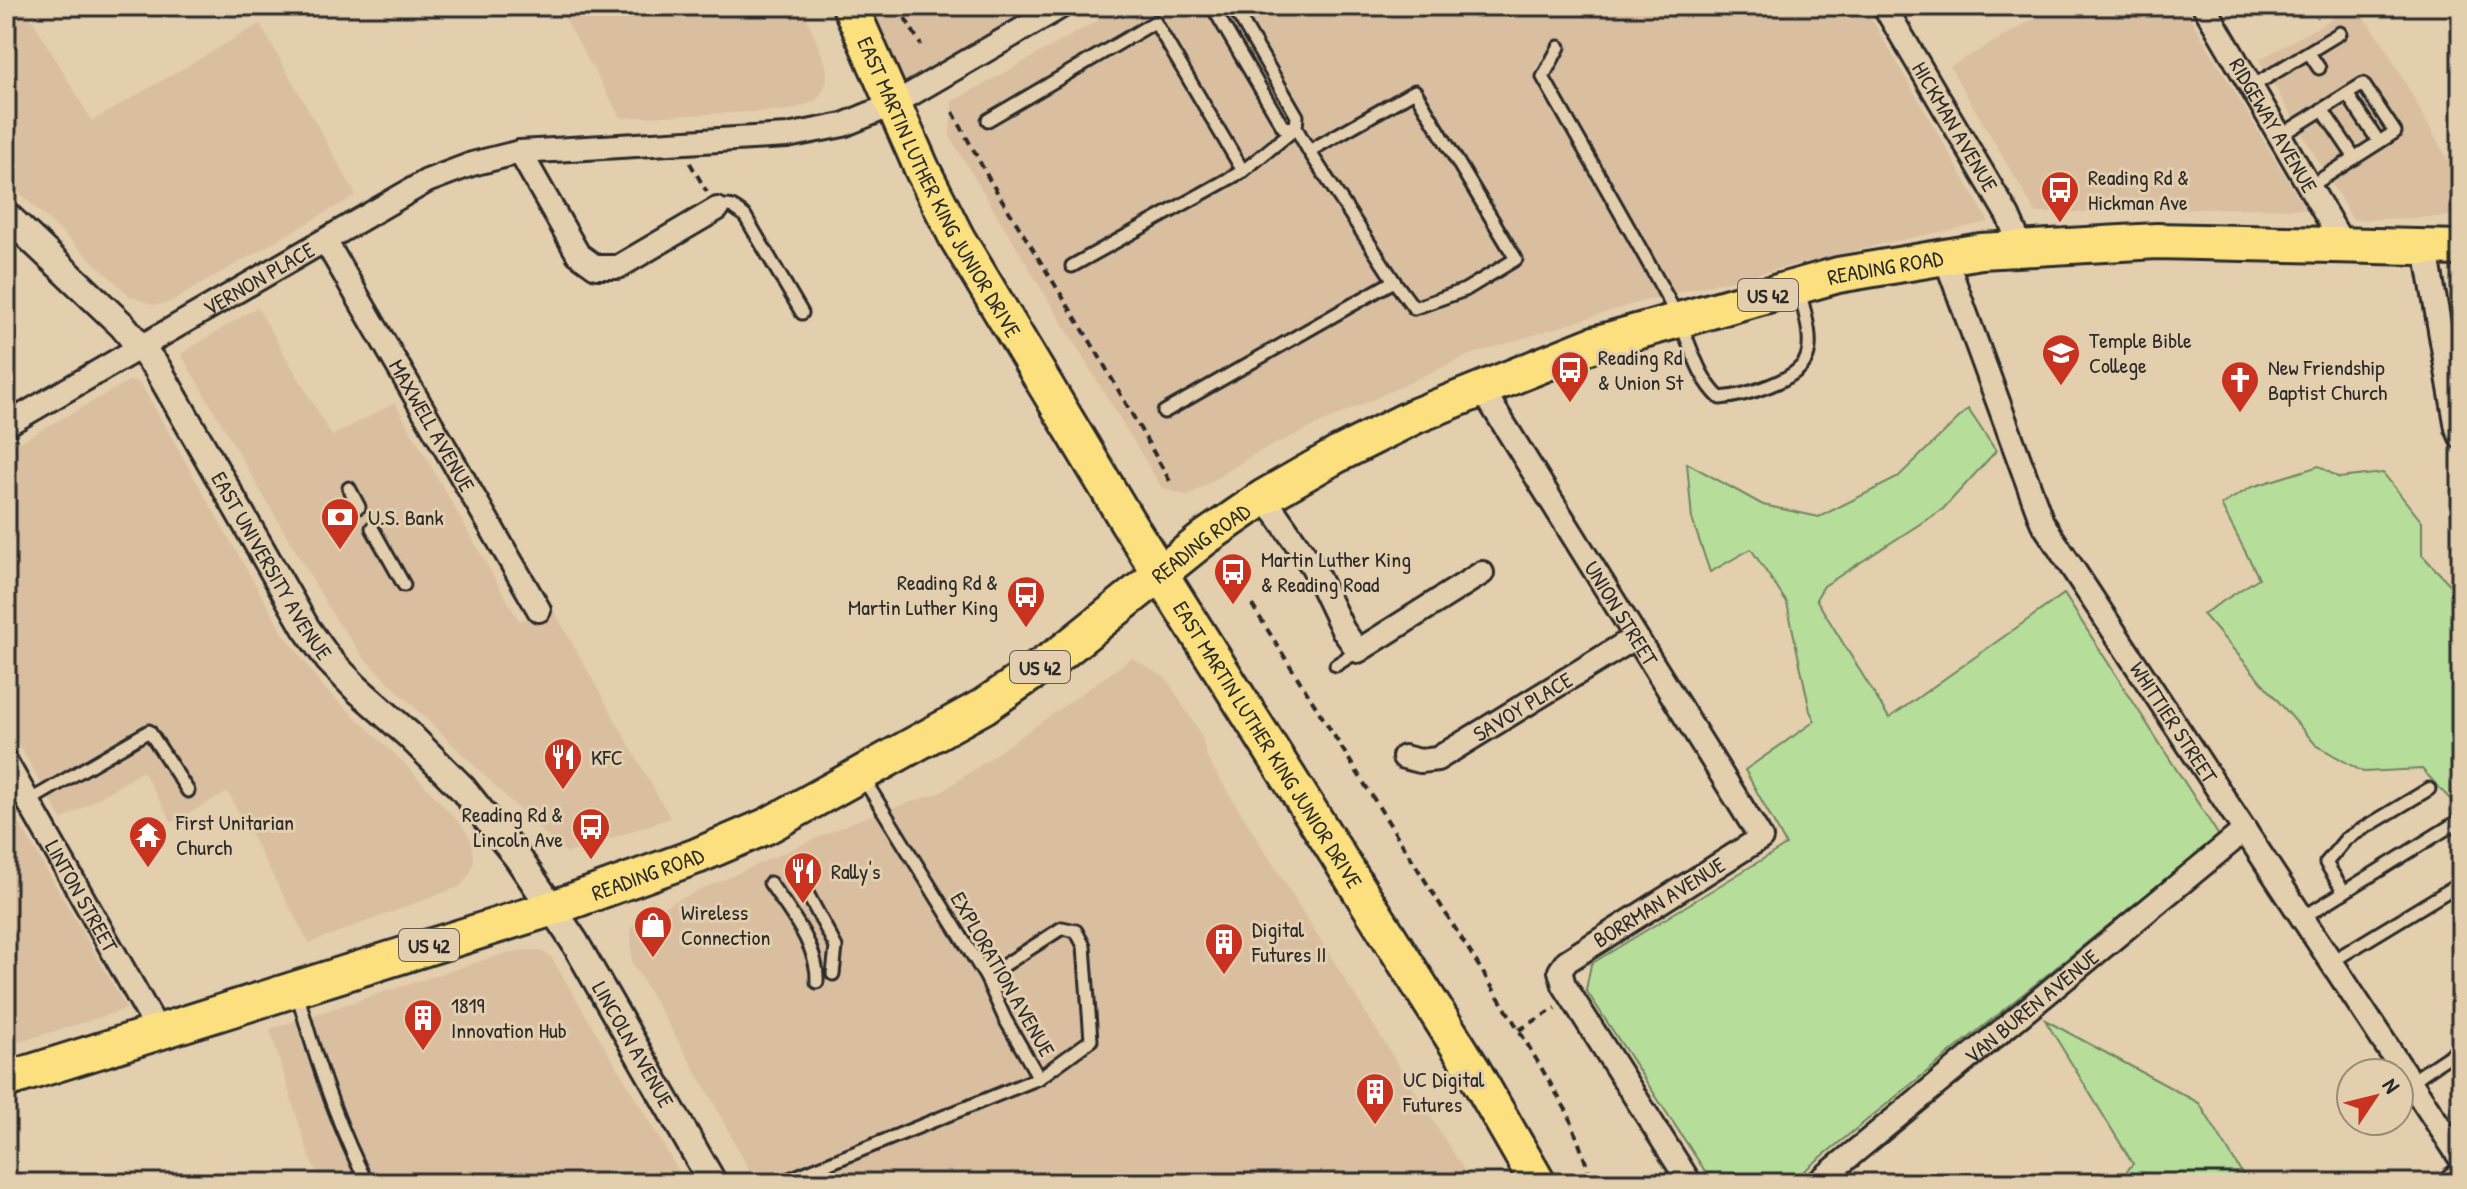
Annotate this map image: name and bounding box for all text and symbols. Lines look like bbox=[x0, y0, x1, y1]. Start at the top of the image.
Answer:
street label: EAST MARTIN LUTHER KING JUNIOR DRIVE bbox=[850, 32, 1028, 343]
street label: RIDGEWAY AVENUE bbox=[2222, 52, 2325, 198]
street label: HICKMAN AVENUE bbox=[1905, 56, 2005, 197]
place label: Reading Rd & Hickman Ave bbox=[2088, 162, 2189, 217]
bus stop icon: Reading Rd & Hickman Ave bbox=[2039, 169, 2081, 224]
street label: VERNON PLACE bbox=[197, 234, 320, 323]
street label: READING ROAD bbox=[1824, 243, 1946, 292]
road number: US 42 bbox=[1738, 279, 1798, 311]
place label: Temple Bible College bbox=[2089, 325, 2192, 380]
school or university icon: Temple Bible College bbox=[2040, 332, 2082, 387]
place label: Reading Rd & Union St bbox=[1598, 342, 1684, 397]
bus stop icon: Reading Rd & Union St bbox=[1549, 349, 1591, 404]
place label: New Friendship Baptist Church bbox=[2268, 352, 2387, 407]
street label: MAXWELL AVENUE bbox=[382, 354, 482, 497]
church icon: New Friendship Baptist Church bbox=[2219, 359, 2261, 414]
street label: EAST UNIVERSITY AVENUE bbox=[205, 466, 339, 666]
bank icon: U.S. Bank bbox=[319, 496, 361, 551]
street label: READING ROAD bbox=[1145, 496, 1257, 590]
place label: U.S. Bank bbox=[368, 502, 444, 532]
place label: Martin Luther King & Reading Road bbox=[1261, 544, 1411, 599]
bus stop icon: Martin Luther King & Reading Road bbox=[1212, 551, 1254, 606]
street label: UNION STREET bbox=[1577, 555, 1666, 672]
place label: Reading Rd & Martin Luther King bbox=[848, 567, 998, 622]
bus stop icon: Reading Rd & Martin Luther King bbox=[1005, 574, 1047, 629]
street label: EAST MARTIN LUTHER KING JUNIOR DRIVE bbox=[1166, 595, 1370, 894]
road number: US 42 bbox=[1010, 651, 1070, 683]
street label: WHITTIER STREET bbox=[2123, 656, 2225, 790]
street label: SAVOY PLACE bbox=[1467, 664, 1578, 748]
restaurant icon: KFC bbox=[542, 736, 584, 791]
place label: KFC bbox=[591, 742, 623, 772]
place label: Reading Rd & Lincoln Ave bbox=[462, 799, 563, 854]
bus stop icon: Reading Rd & Lincoln Ave bbox=[570, 806, 612, 861]
place label: First Unitarian Church bbox=[175, 807, 294, 862]
temple icon: First Unitarian Church bbox=[127, 814, 169, 869]
street label: LINTON STREET bbox=[38, 834, 126, 958]
street label: READING ROAD bbox=[588, 840, 709, 908]
street label: BORRMAN AVENUE bbox=[1587, 849, 1731, 955]
restaurant icon: Rally's bbox=[782, 850, 824, 905]
place label: Rally's bbox=[831, 856, 880, 886]
street label: EXPLORATION AVENUE bbox=[944, 886, 1062, 1062]
place label: Wireless Connection bbox=[681, 897, 770, 952]
shop icon: Wireless Connection bbox=[632, 904, 674, 959]
place label: Digital Futures II bbox=[1251, 914, 1327, 969]
building icon: Digital Futures II bbox=[1203, 921, 1245, 976]
road number: US 42 bbox=[399, 929, 459, 961]
street label: VAN BUREN AVENUE bbox=[1958, 942, 2105, 1071]
street label: LINCOLN AVENUE bbox=[585, 976, 682, 1113]
place label: 1819 Innovation Hub bbox=[451, 990, 567, 1045]
building icon: 1819 Innovation Hub bbox=[402, 997, 444, 1052]
north arrow bbox=[2335, 1057, 2415, 1137]
place label: UC Digital Futures bbox=[1402, 1064, 1485, 1119]
building icon: UC Digital Futures bbox=[1354, 1071, 1396, 1126]
text: N bbox=[2376, 1072, 2407, 1099]

